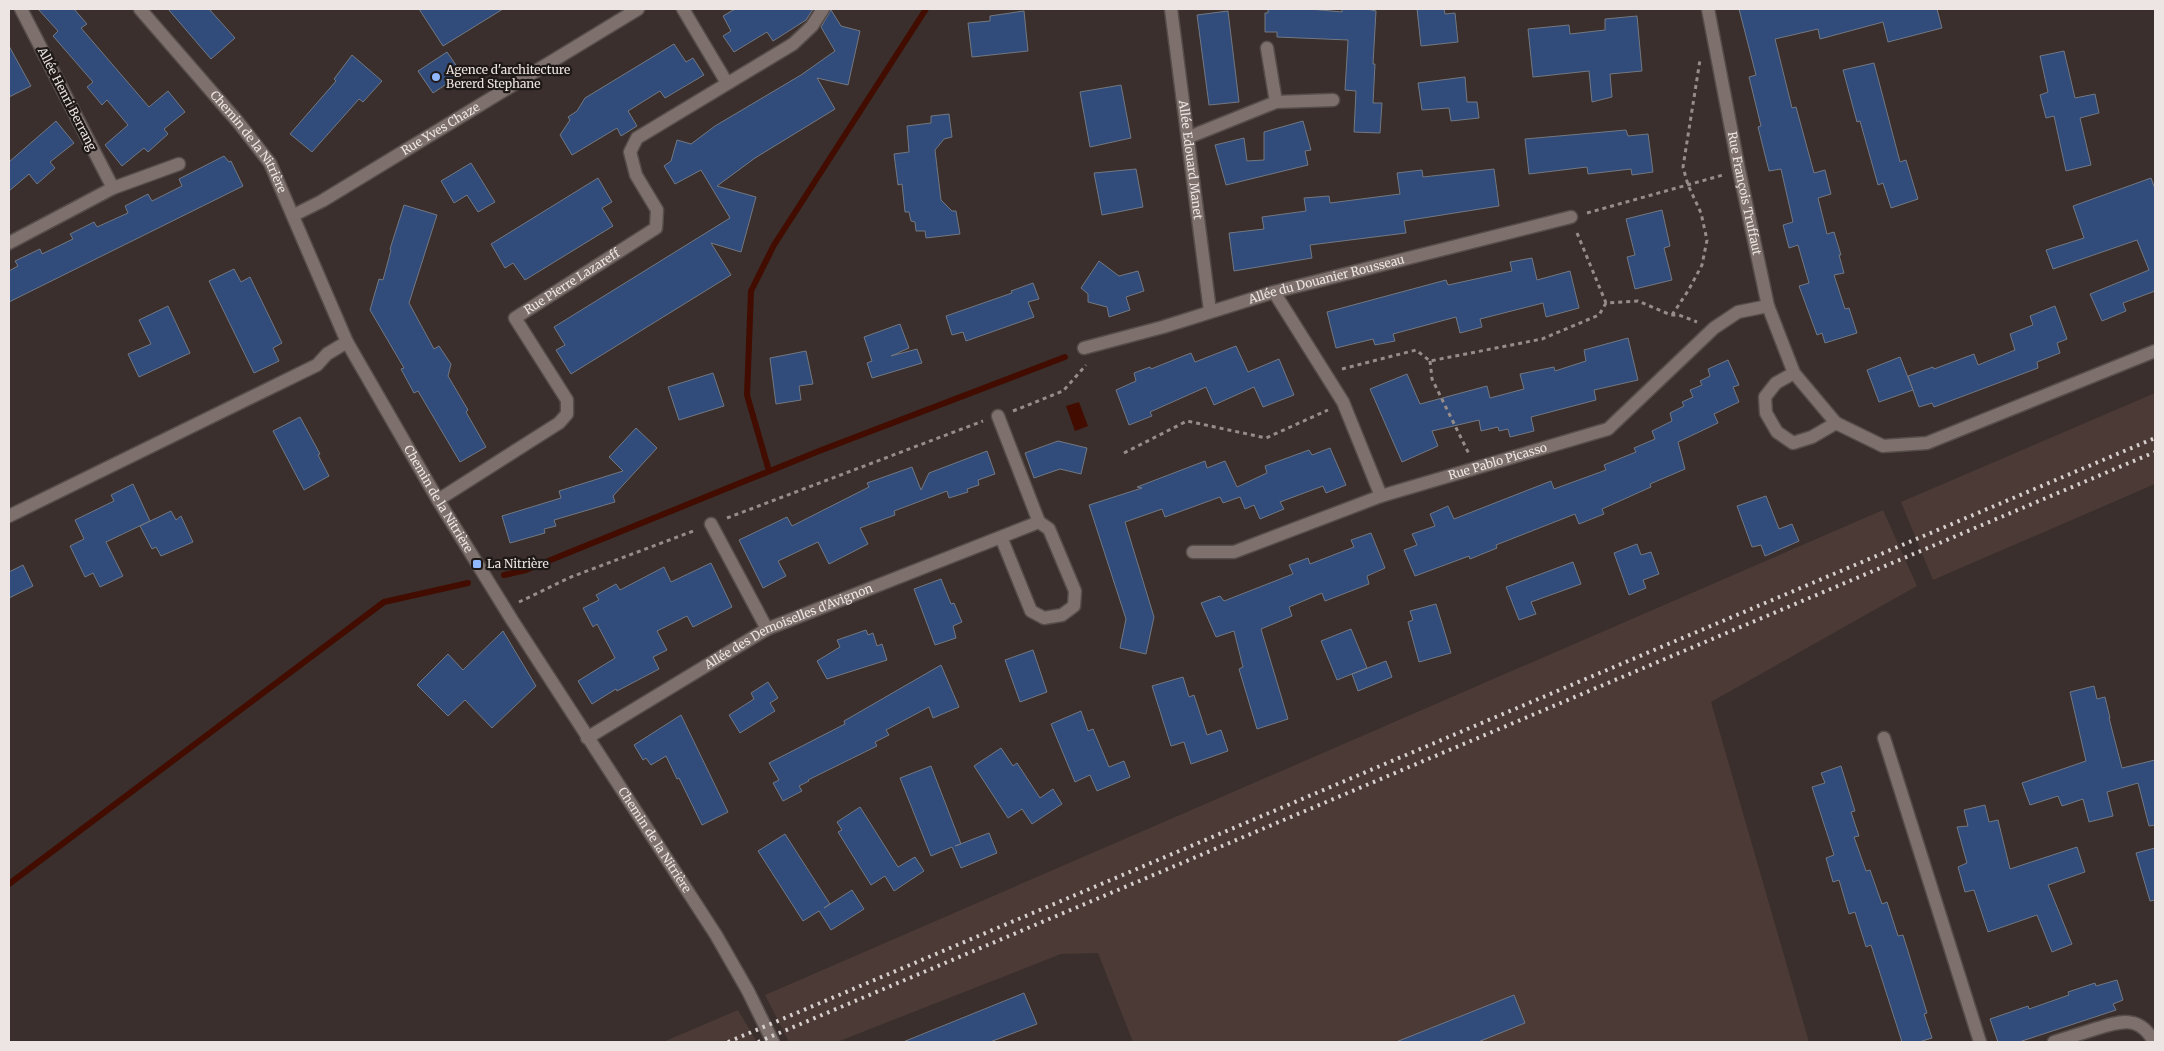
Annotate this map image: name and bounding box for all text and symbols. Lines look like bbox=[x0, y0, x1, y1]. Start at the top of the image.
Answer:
street label: Allée Henri Berrang bbox=[34, 44, 100, 154]
place label: Agence d'architecture Bererd Stephane bbox=[445, 62, 570, 91]
marker: Agence d'architecture Bererd Stephane bbox=[430, 71, 442, 83]
street label: Chemin de la Nitrière bbox=[207, 87, 290, 195]
street label: Allée Edouard Manet bbox=[1176, 98, 1206, 221]
street label: Rue Yves Chaze bbox=[398, 99, 482, 158]
street label: Rue François Truffaut bbox=[1725, 130, 1765, 257]
street label: Rue Pierre Lazareff bbox=[521, 245, 623, 317]
street label: Allée du Douanier Rousseau bbox=[1245, 251, 1406, 307]
street label: Rue Pablo Picasso bbox=[1446, 439, 1549, 483]
street label: Chemin de la Nitrière bbox=[401, 442, 477, 555]
place label: La Nitrière bbox=[487, 556, 549, 571]
marker: La Nitrière bbox=[471, 558, 483, 570]
street label: Allée des Demoiselles d'Avignon bbox=[701, 580, 875, 673]
street label: Chemin de la Nitrière bbox=[615, 784, 695, 895]

